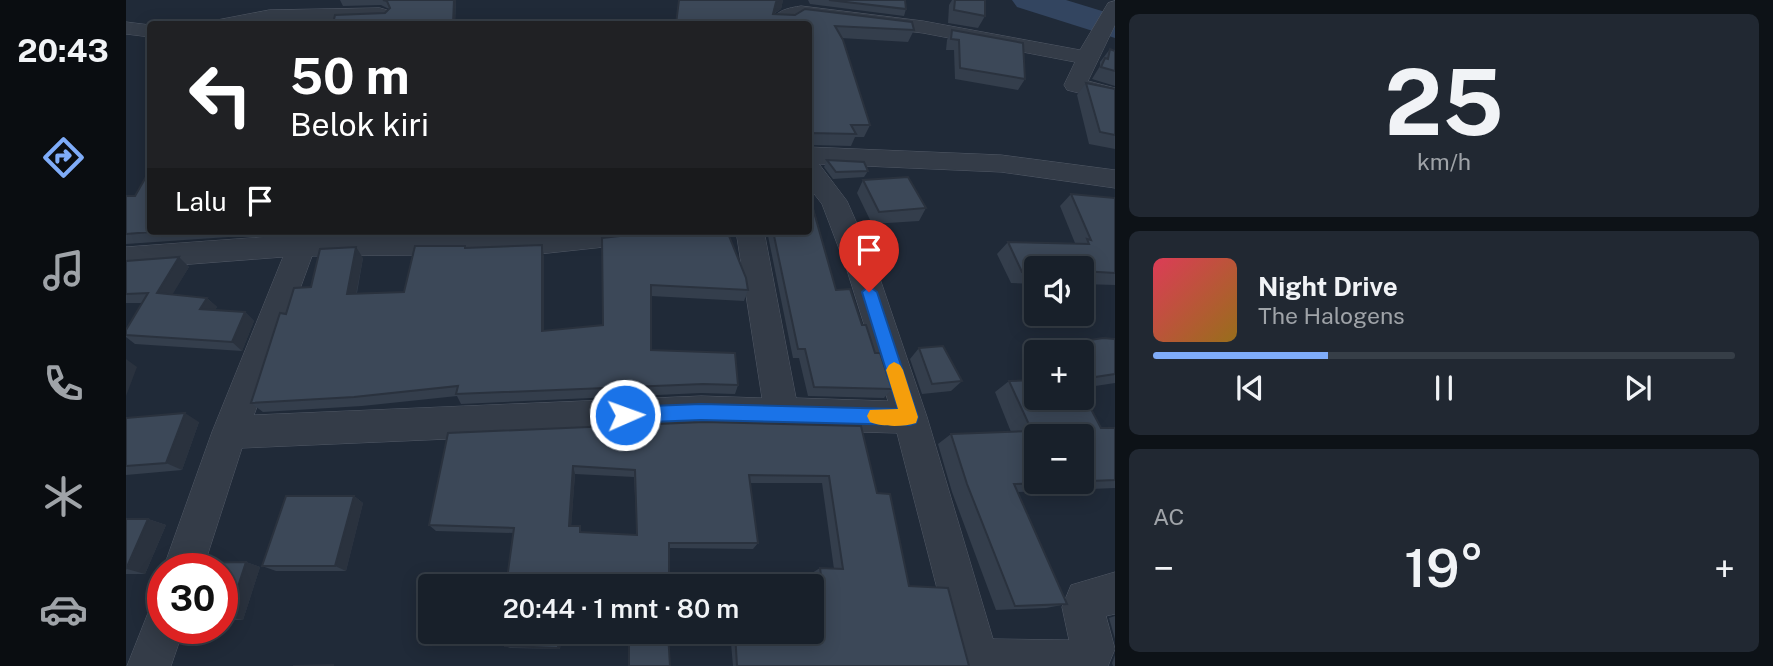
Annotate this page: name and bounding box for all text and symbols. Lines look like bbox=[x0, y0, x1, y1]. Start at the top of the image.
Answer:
text: 20:43 bbox=[17, 32, 109, 69]
text: 50 m bbox=[290, 47, 410, 105]
icon: left bbox=[175, 49, 266, 140]
text: 25 bbox=[1384, 49, 1504, 155]
text: Belok kiri bbox=[290, 106, 429, 143]
icon: directions bbox=[39, 133, 88, 182]
text: km/h bbox=[1417, 148, 1471, 175]
icon: arrive bbox=[241, 182, 279, 220]
text: Lalu bbox=[175, 186, 227, 217]
pin bbox=[839, 220, 899, 292]
icon: arrive bbox=[850, 231, 888, 269]
icon: music bbox=[39, 246, 88, 295]
map controls bbox=[1024, 256, 1094, 494]
button: sound bbox=[1024, 256, 1094, 326]
text: Night Drive bbox=[1258, 271, 1398, 302]
text: The Halogens bbox=[1258, 302, 1405, 329]
button: + bbox=[1024, 340, 1094, 410]
icon: phone bbox=[39, 359, 88, 408]
icon: previous bbox=[1231, 369, 1269, 407]
icon: pause bbox=[1425, 369, 1463, 407]
icon: next bbox=[1619, 369, 1657, 407]
position arrow bbox=[588, 378, 662, 452]
button: − bbox=[1024, 424, 1094, 494]
icon: climate bbox=[39, 472, 88, 521]
text: AC bbox=[1153, 503, 1184, 530]
text: 19° bbox=[1404, 538, 1484, 599]
text: − bbox=[1153, 546, 1174, 591]
text: + bbox=[1714, 546, 1735, 591]
speed limit sign: 30 bbox=[147, 553, 238, 644]
icon: car bbox=[39, 585, 88, 634]
text: 20:44 · 1 mnt · 80 m bbox=[503, 593, 739, 624]

